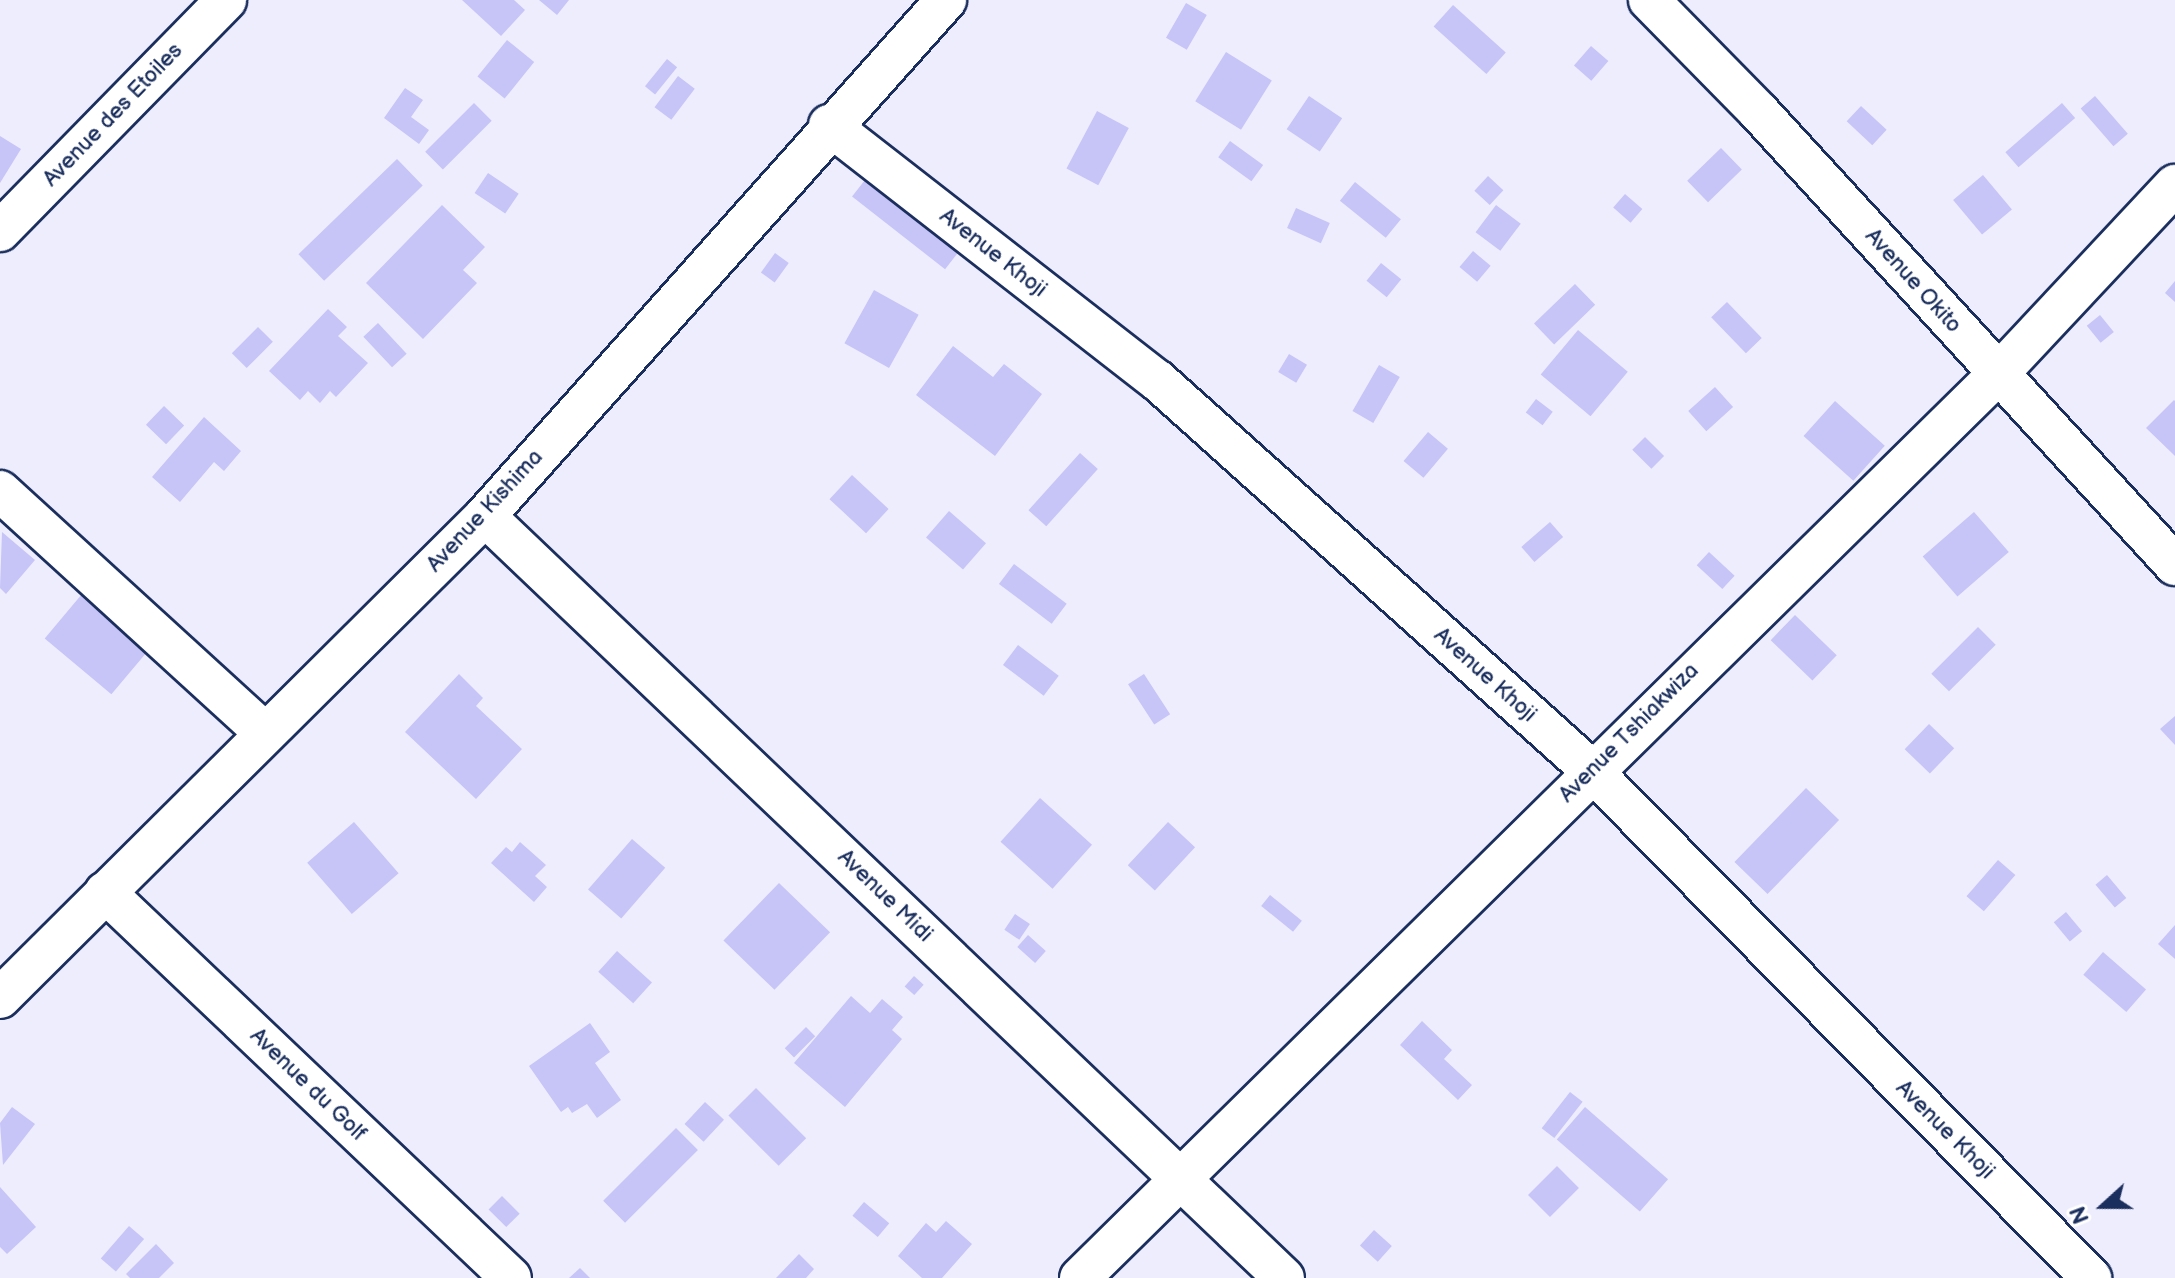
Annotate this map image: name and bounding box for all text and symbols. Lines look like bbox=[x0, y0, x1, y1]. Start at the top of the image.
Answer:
street label: Avenue des Etoiles bbox=[38, 38, 188, 192]
street label: Avenue Khoji bbox=[934, 203, 1052, 303]
street label: Avenue Okito bbox=[1859, 223, 1967, 339]
street label: Avenue Kishima bbox=[421, 444, 549, 578]
street label: Avenue Khoji bbox=[1428, 622, 1542, 728]
street label: Avenue Tshiakwiza bbox=[1554, 658, 1704, 808]
street label: Avenue Midi bbox=[832, 844, 938, 948]
street label: Avenue du Golf bbox=[244, 1023, 372, 1147]
street label: Avenue Khoji bbox=[1890, 1075, 2000, 1185]
north arrow bbox=[2063, 1166, 2143, 1246]
text: N bbox=[2065, 1202, 2096, 1227]

